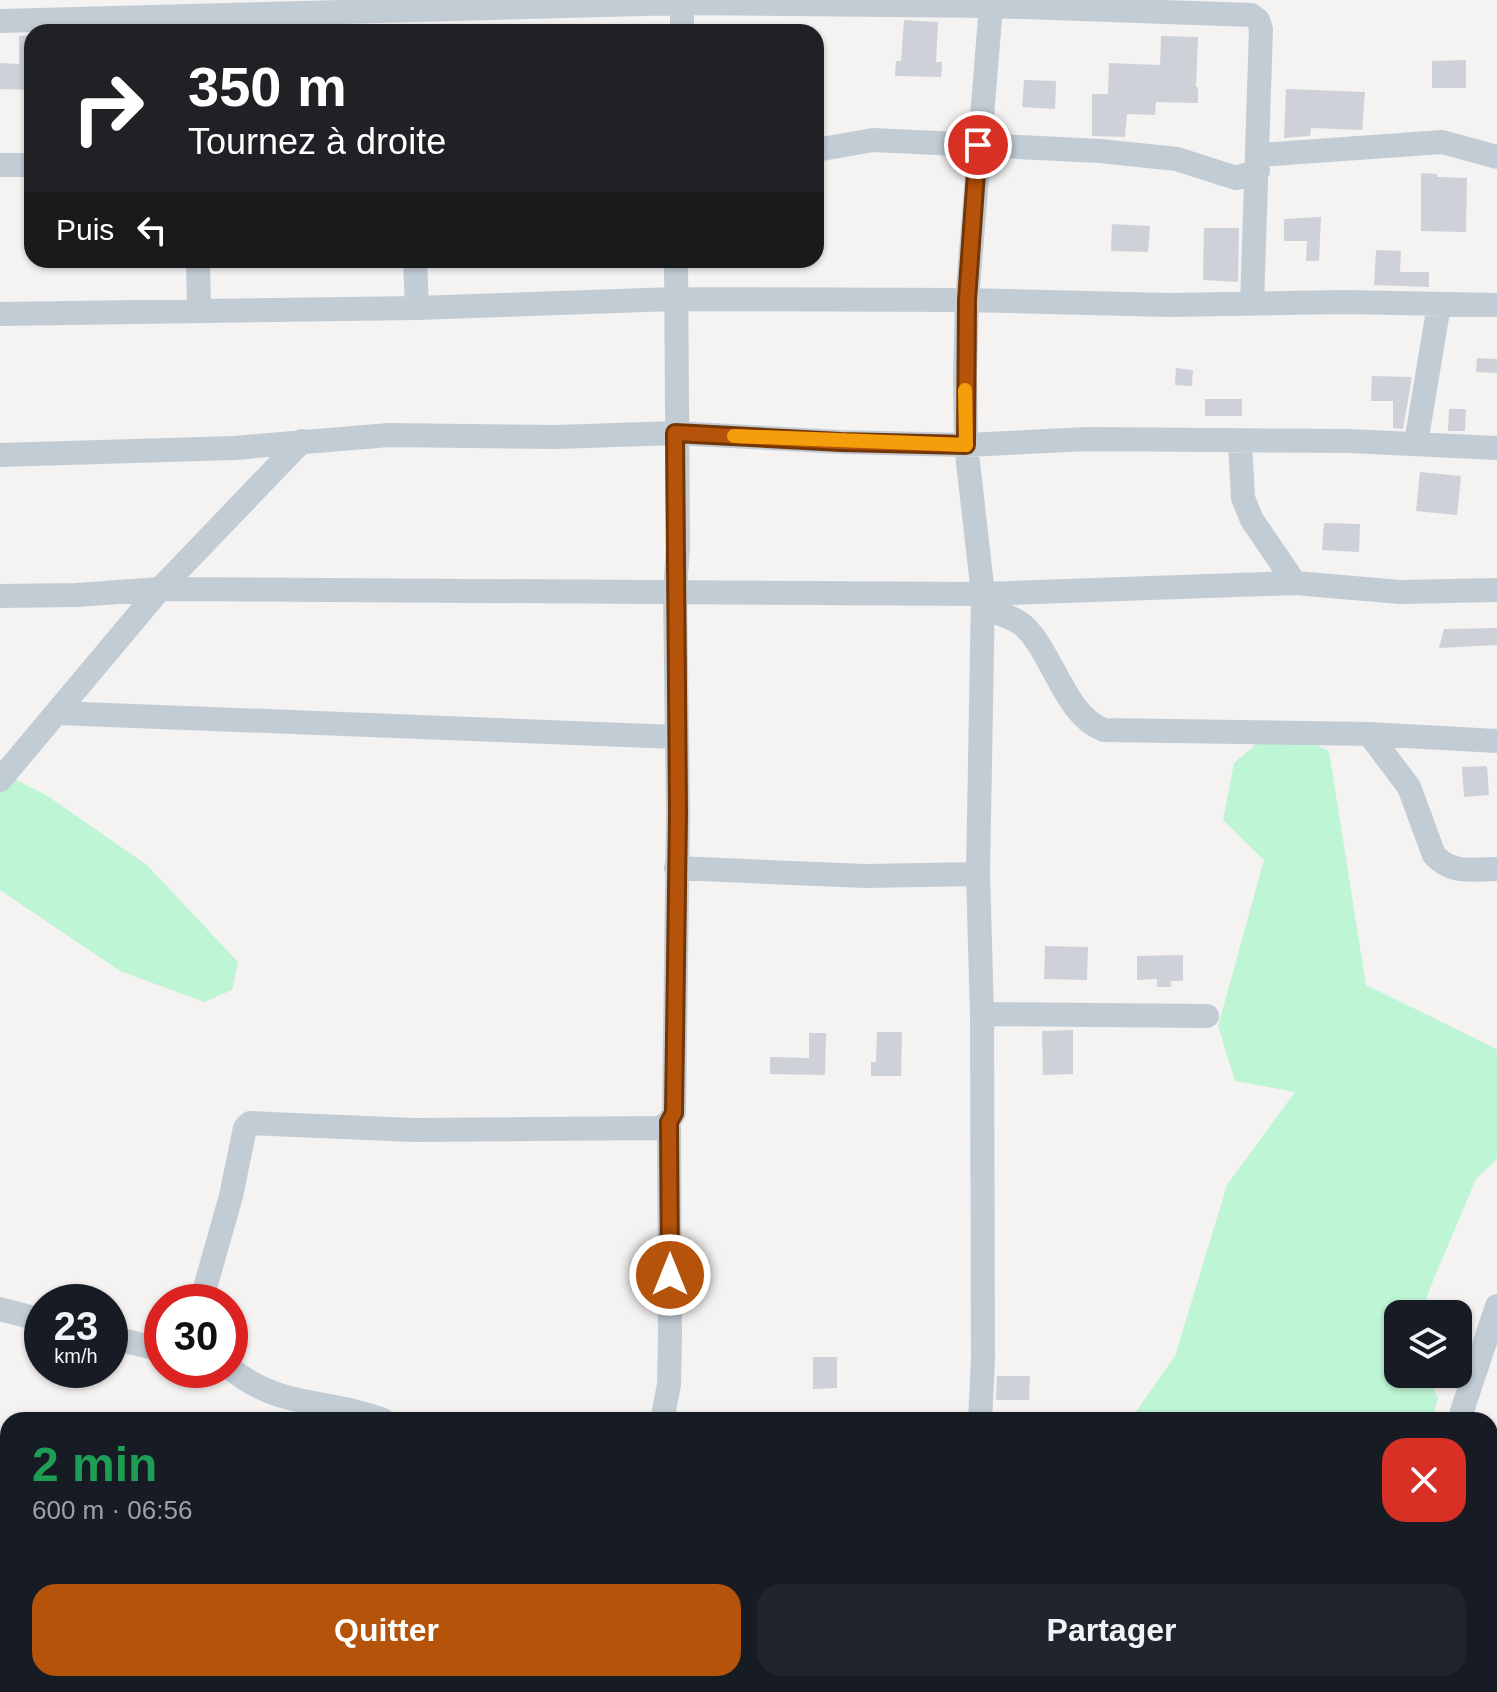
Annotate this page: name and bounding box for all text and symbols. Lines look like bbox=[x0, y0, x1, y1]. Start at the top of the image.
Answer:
text: 350 m bbox=[188, 55, 347, 118]
icon: right bbox=[56, 56, 160, 160]
pin bbox=[944, 111, 1012, 179]
text: Tournez à droite bbox=[188, 121, 446, 162]
icon: arrive bbox=[956, 123, 1000, 167]
icon: left bbox=[130, 208, 174, 252]
text: Puis bbox=[56, 213, 114, 246]
position arrow bbox=[628, 1233, 712, 1317]
speed limit sign: 30 bbox=[144, 1284, 248, 1388]
map controls bbox=[1384, 1300, 1472, 1388]
button: layers bbox=[1384, 1300, 1472, 1388]
text: 23 bbox=[54, 1304, 98, 1348]
text: km/h bbox=[54, 1345, 98, 1367]
text: 2 min bbox=[32, 1438, 157, 1491]
button: close bbox=[1382, 1438, 1466, 1522]
text: 600 m · 06:56 bbox=[32, 1495, 192, 1525]
button: Quitter bbox=[32, 1584, 741, 1676]
button: Partager bbox=[757, 1584, 1466, 1676]

